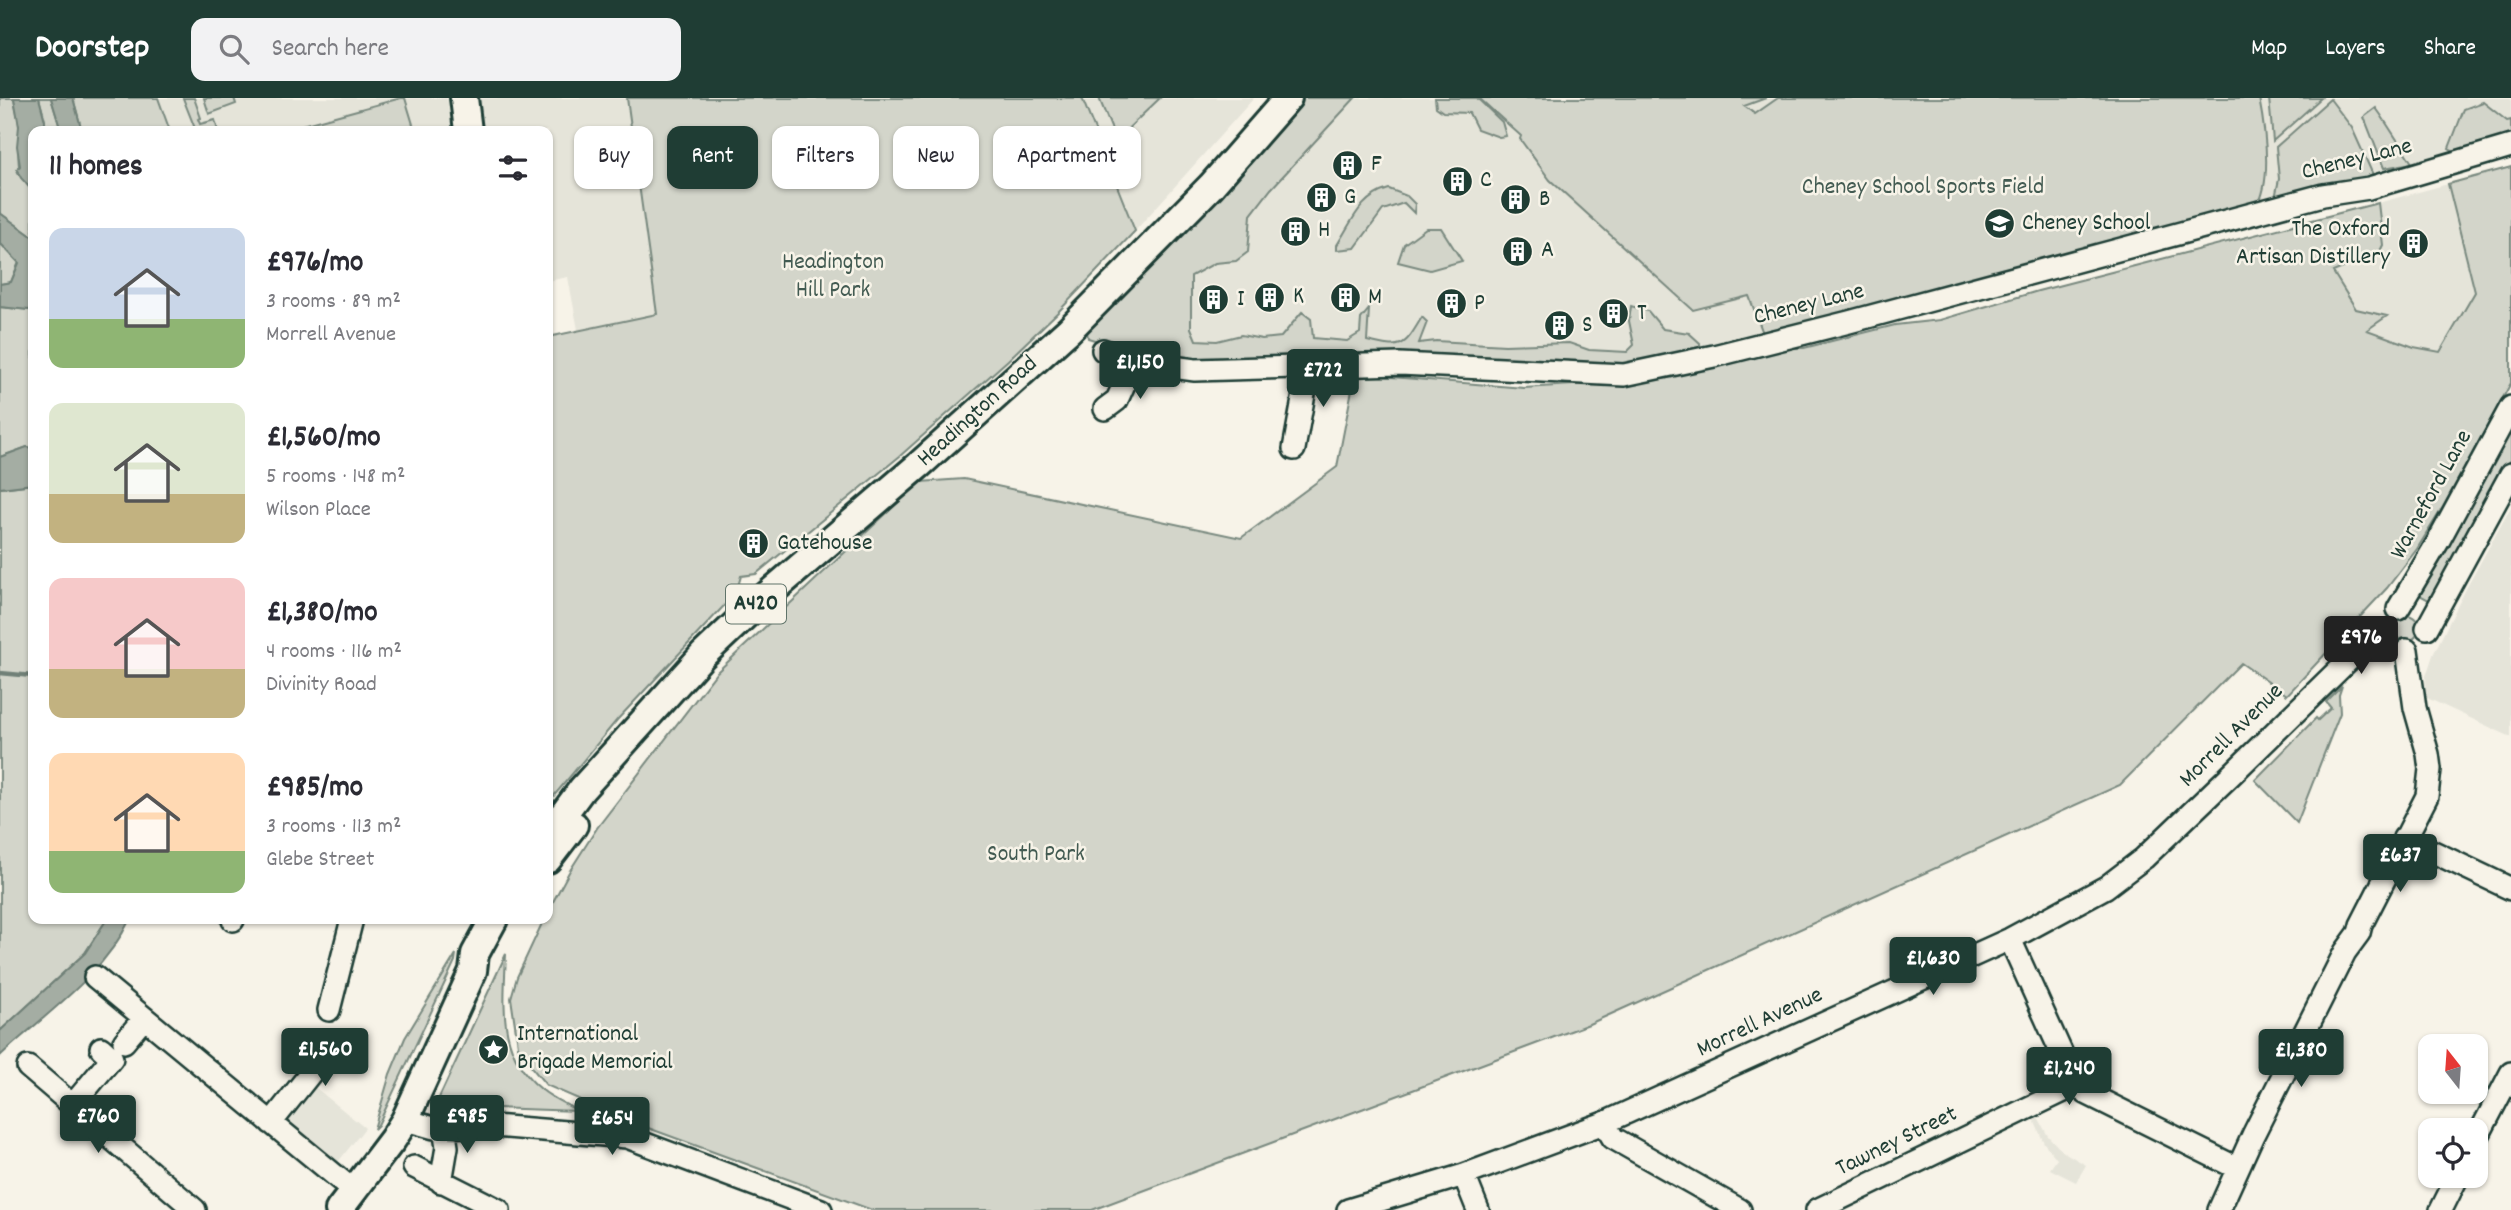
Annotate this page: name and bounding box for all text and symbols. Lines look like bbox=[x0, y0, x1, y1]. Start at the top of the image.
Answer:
search box bbox=[191, 18, 681, 81]
text: Doorstep bbox=[35, 26, 149, 73]
icon: search bbox=[215, 30, 253, 68]
text: Search here bbox=[271, 31, 389, 68]
text: Map bbox=[2251, 32, 2287, 66]
text: Layers bbox=[2325, 32, 2386, 66]
text: Share bbox=[2424, 32, 2476, 66]
chip: Buy bbox=[574, 126, 653, 189]
chip: Rent bbox=[667, 126, 758, 189]
chip: Filters bbox=[772, 126, 879, 189]
chip: New bbox=[893, 126, 979, 189]
chip: Apartment bbox=[993, 126, 1141, 189]
street label: Cheney Lane bbox=[2298, 130, 2416, 190]
text: 11 homes bbox=[49, 147, 143, 190]
building icon: F bbox=[1331, 148, 1365, 182]
place label: F bbox=[1371, 148, 1382, 182]
icon: filters bbox=[494, 149, 532, 187]
building icon: C bbox=[1440, 164, 1474, 198]
place label: C bbox=[1480, 164, 1492, 198]
park label: Cheney School Sports Field bbox=[1802, 171, 2044, 205]
building icon: G bbox=[1304, 181, 1338, 215]
place label: G bbox=[1344, 181, 1356, 215]
building icon: B bbox=[1499, 183, 1533, 217]
place label: B bbox=[1539, 183, 1550, 217]
school or university icon: Cheney School bbox=[1982, 207, 2016, 241]
place label: Cheney School bbox=[2022, 207, 2151, 241]
place label: The Oxford Artisan Distillery bbox=[2236, 213, 2391, 275]
building icon: H bbox=[1278, 214, 1312, 248]
place label: H bbox=[1318, 214, 1330, 248]
building icon: The Oxford Artisan Distillery bbox=[2396, 227, 2430, 261]
building icon: A bbox=[1501, 234, 1535, 268]
place label: A bbox=[1541, 234, 1554, 268]
text: £976/mo bbox=[266, 243, 363, 286]
park label: Headington Hill Park bbox=[782, 246, 884, 308]
icon: home bbox=[105, 256, 189, 340]
street label: Cheney Lane bbox=[1750, 275, 1868, 335]
building icon: K bbox=[1253, 280, 1287, 314]
place label: K bbox=[1293, 280, 1304, 314]
building icon: M bbox=[1328, 281, 1362, 315]
place label: M bbox=[1368, 281, 1382, 315]
building icon: I bbox=[1197, 283, 1231, 317]
place label: I bbox=[1237, 283, 1245, 317]
text: 3 rooms · 89 m² bbox=[266, 286, 401, 319]
building icon: P bbox=[1434, 287, 1468, 321]
place label: P bbox=[1474, 287, 1485, 321]
building icon: T bbox=[1597, 297, 1631, 331]
place label: T bbox=[1637, 297, 1647, 331]
building icon: S bbox=[1542, 309, 1576, 343]
place label: S bbox=[1582, 309, 1593, 343]
text: Morrell Avenue bbox=[266, 319, 396, 352]
pin: £1,150 bbox=[1083, 342, 1197, 401]
text: £1,150 bbox=[1115, 347, 1165, 380]
street label: Headington Road bbox=[910, 348, 1046, 476]
pin: £722 bbox=[1282, 350, 1364, 409]
text: £722 bbox=[1303, 355, 1343, 388]
text: £1,560/mo bbox=[266, 418, 381, 461]
street label: Warneford Lane bbox=[2382, 424, 2482, 566]
icon: home bbox=[105, 431, 189, 515]
text: 5 rooms · 148 m² bbox=[266, 461, 405, 494]
text: Wilson Place bbox=[266, 494, 371, 527]
building icon: Gatehouse bbox=[737, 527, 771, 561]
place label: Gatehouse bbox=[777, 527, 872, 561]
road number: A420 bbox=[726, 584, 786, 624]
text: £1,380/mo bbox=[266, 593, 377, 636]
icon: home bbox=[105, 606, 189, 690]
pin: £976 bbox=[2320, 616, 2402, 676]
text: £976 bbox=[2340, 622, 2382, 655]
text: 4 rooms · 116 m² bbox=[266, 636, 402, 669]
text: Divinity Road bbox=[266, 669, 377, 702]
street label: Morrell Avenue bbox=[2172, 676, 2292, 796]
text: £985/mo bbox=[266, 768, 363, 811]
icon: home bbox=[105, 781, 189, 865]
text: 3 rooms · 113 m² bbox=[266, 811, 402, 844]
pin: £637 bbox=[2359, 834, 2441, 894]
park label: South Park bbox=[987, 838, 1085, 872]
text: £637 bbox=[2379, 840, 2421, 873]
text: Glebe Street bbox=[266, 844, 374, 877]
pin: £1,630 bbox=[1876, 937, 1990, 997]
text: £1,630 bbox=[1906, 943, 1960, 976]
street label: Morrell Avenue bbox=[1691, 979, 1829, 1067]
place label: International Brigade Memorial bbox=[517, 1018, 673, 1080]
pin: £1,560 bbox=[268, 1028, 382, 1088]
pin: £1,380 bbox=[2244, 1030, 2358, 1089]
place icon: International Brigade Memorial bbox=[477, 1032, 511, 1066]
text: £1,560 bbox=[297, 1034, 353, 1067]
north arrow bbox=[2418, 1034, 2488, 1104]
map controls bbox=[2418, 1034, 2488, 1188]
text: £1,380 bbox=[2275, 1035, 2327, 1068]
pin: £1,240 bbox=[2012, 1048, 2126, 1107]
text: £1,240 bbox=[2042, 1053, 2096, 1086]
pin: £760 bbox=[57, 1096, 139, 1155]
pin: £985 bbox=[426, 1096, 508, 1155]
pin: £654 bbox=[571, 1098, 653, 1157]
street label: Tawney Street bbox=[1830, 1098, 1964, 1186]
text: £760 bbox=[76, 1101, 120, 1134]
text: £985 bbox=[446, 1101, 488, 1134]
text: £654 bbox=[591, 1103, 633, 1136]
button: locate bbox=[2418, 1118, 2488, 1188]

